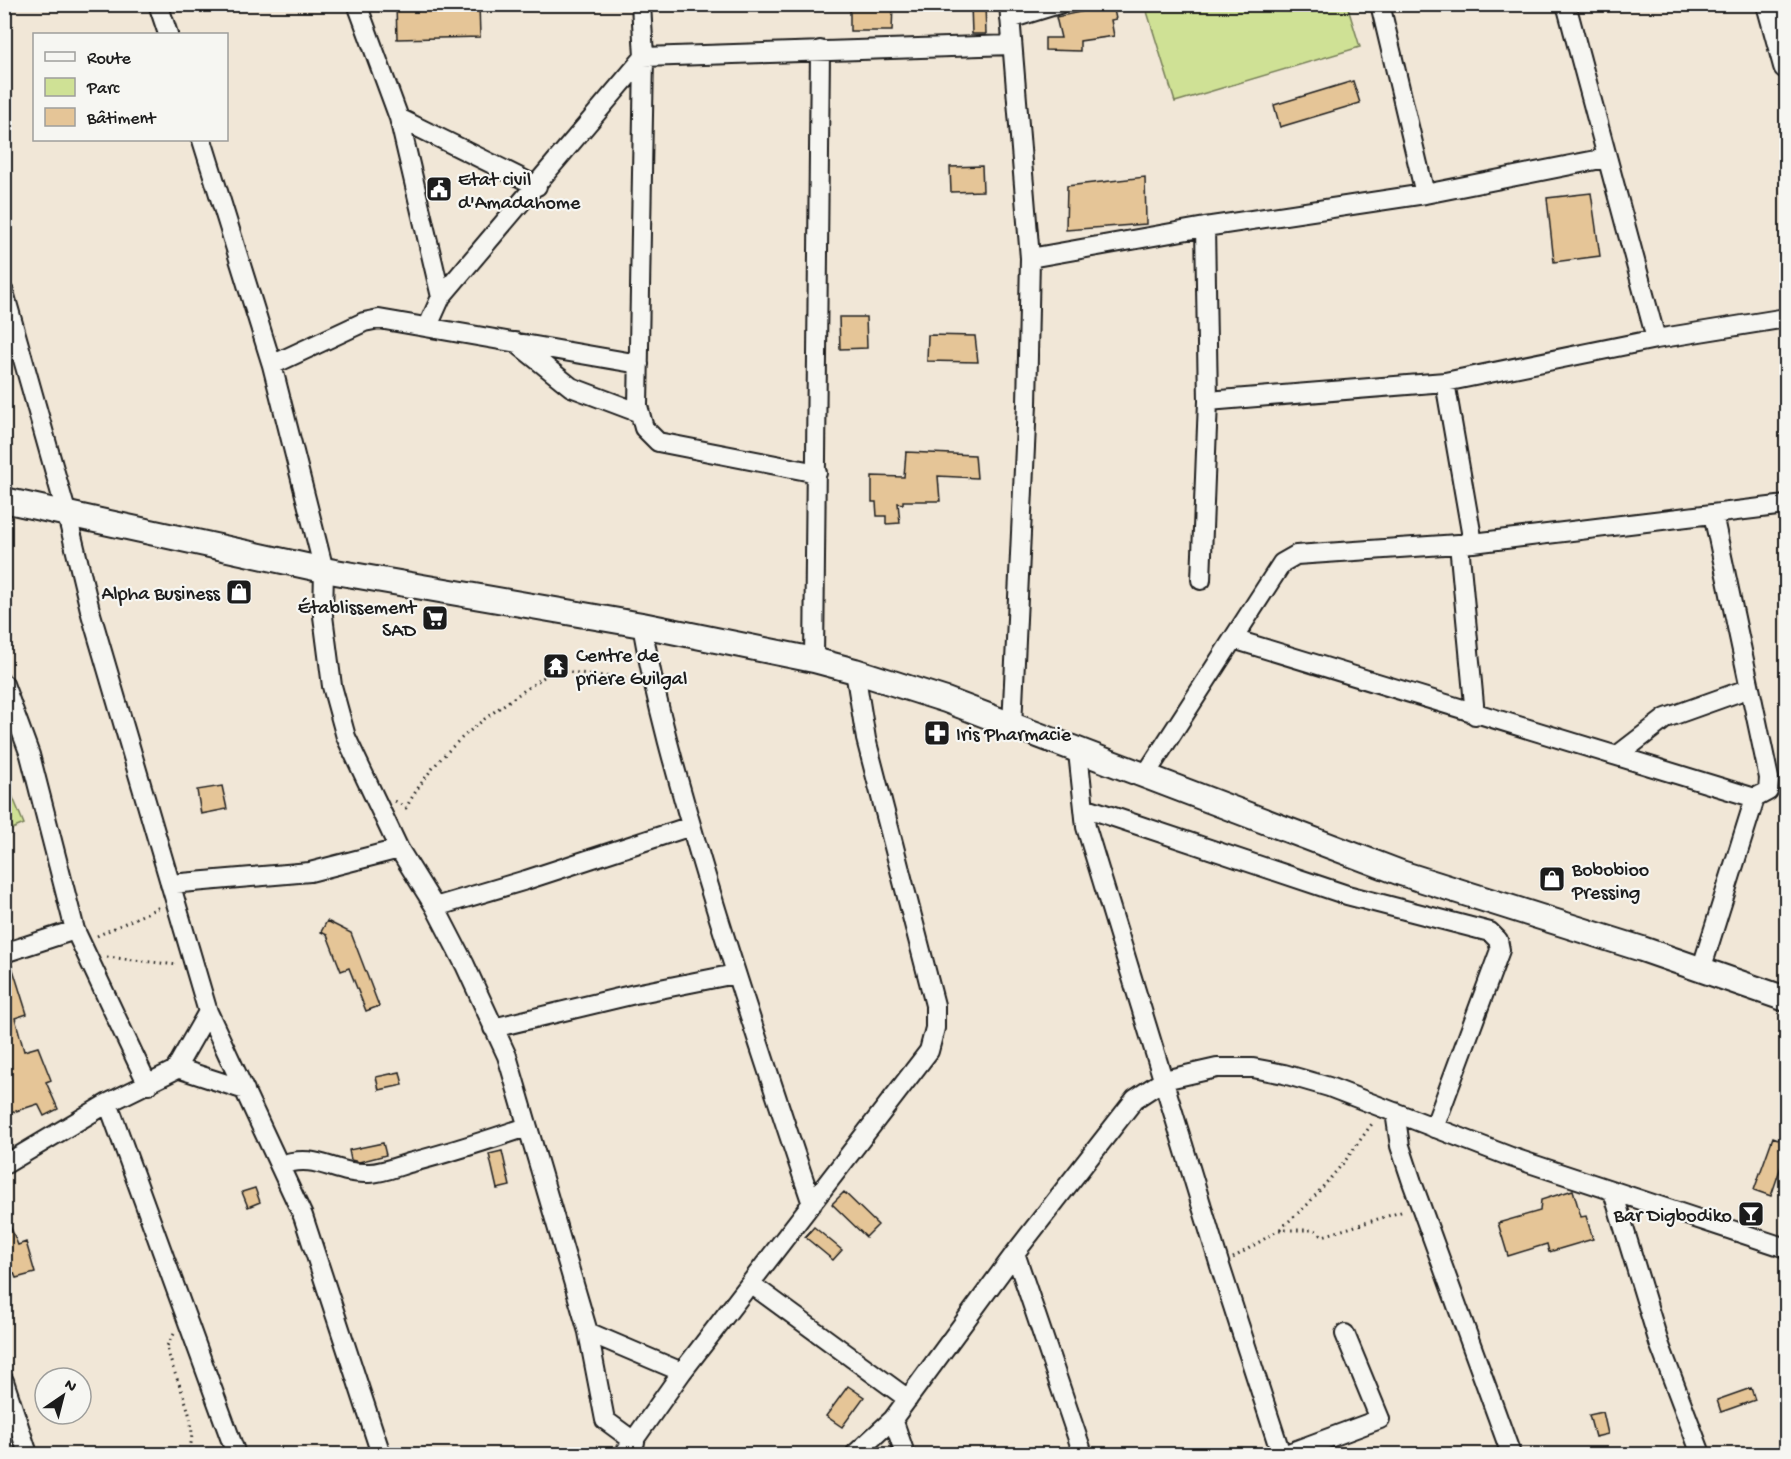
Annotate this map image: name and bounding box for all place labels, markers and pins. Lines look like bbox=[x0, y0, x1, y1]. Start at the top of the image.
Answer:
place label: Etat civil d'Amadahome bbox=[458, 170, 581, 216]
public building icon: Etat civil d'Amadahome bbox=[424, 174, 454, 204]
shop icon: Alpha Business bbox=[224, 577, 254, 607]
place label: Alpha Business bbox=[102, 584, 221, 607]
place label: Établissement SAD bbox=[298, 597, 418, 644]
supermarket icon: Établissement SAD bbox=[420, 603, 450, 633]
place label: Centre de priere Guilgal bbox=[575, 646, 687, 692]
temple icon: Centre de priere Guilgal bbox=[541, 651, 571, 681]
pharmacy icon: Iris Pharmacie bbox=[922, 718, 952, 748]
place label: Iris Pharmacie bbox=[956, 725, 1072, 748]
place label: Bobobioo Pressing bbox=[1571, 860, 1649, 906]
shop icon: Bobobioo Pressing bbox=[1537, 864, 1567, 894]
bar icon: Bar Digbodiko bbox=[1736, 1199, 1766, 1229]
place label: Bar Digbodiko bbox=[1613, 1206, 1732, 1229]

